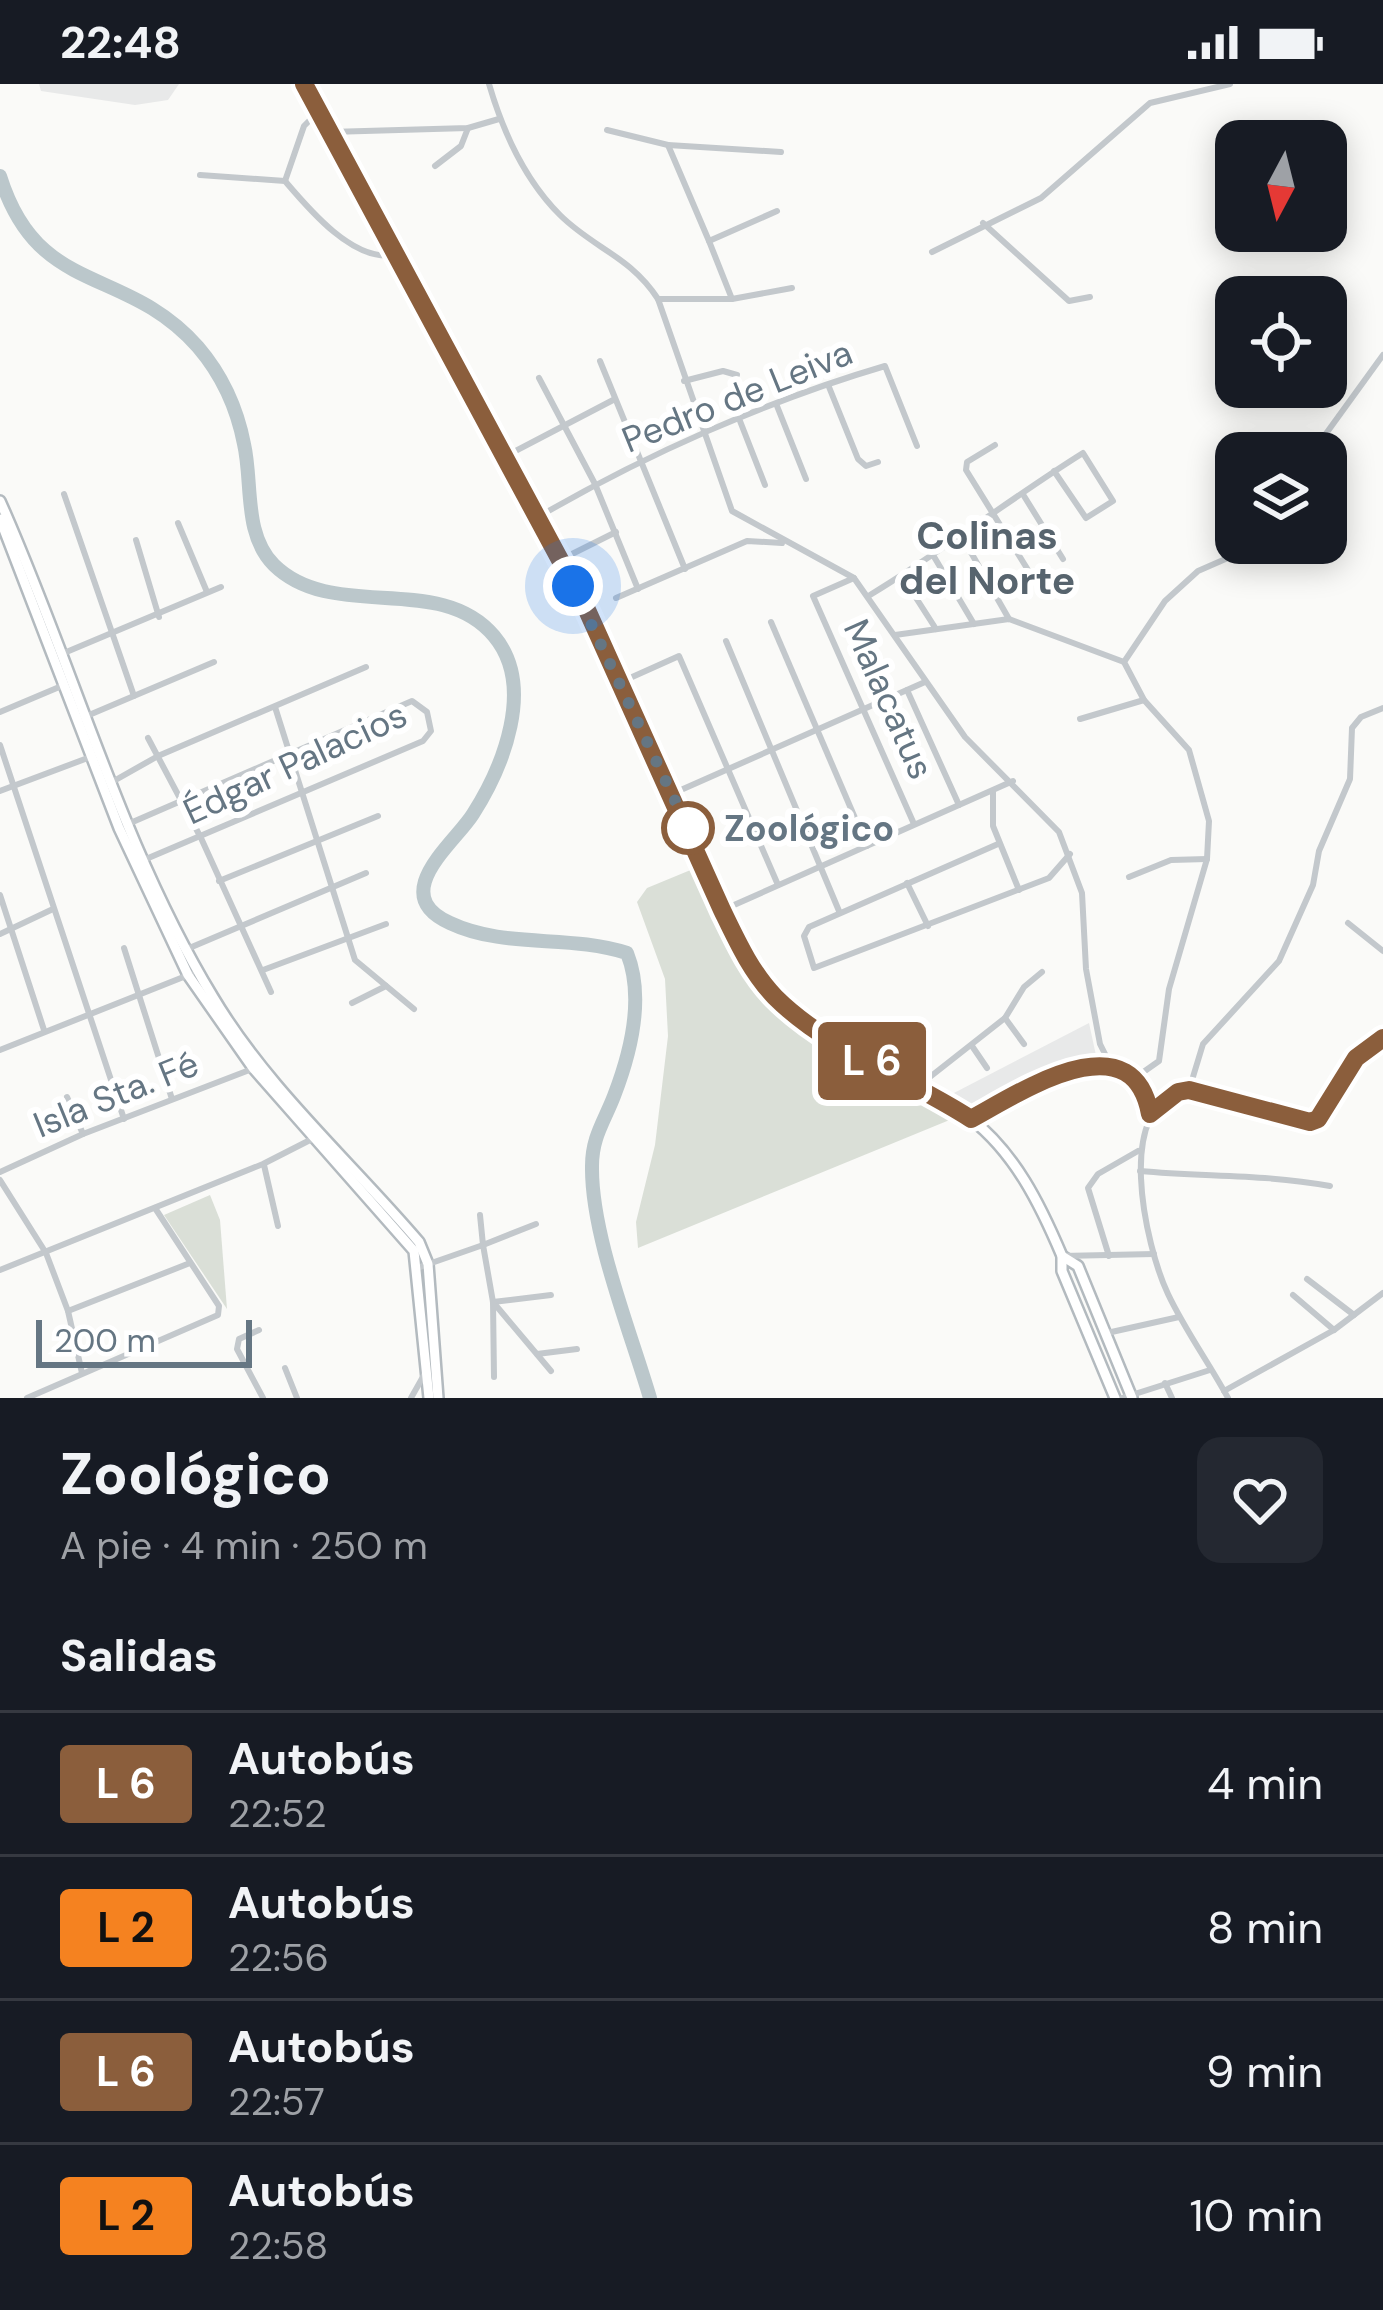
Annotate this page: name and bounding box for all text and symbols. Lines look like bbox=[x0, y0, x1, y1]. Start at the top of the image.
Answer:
text: 22:48 bbox=[60, 13, 181, 72]
north arrow bbox=[1215, 120, 1347, 252]
map controls bbox=[1215, 120, 1347, 564]
button: locate bbox=[1215, 276, 1347, 408]
street label: Pedro de Leiva bbox=[615, 329, 859, 463]
button: layers bbox=[1215, 432, 1347, 564]
district label: Colinas del Norte bbox=[899, 510, 1075, 606]
your location bbox=[543, 556, 603, 616]
street label: Malacatus bbox=[833, 612, 945, 786]
street label: Édgar Palacios bbox=[176, 691, 414, 835]
marker: Zoológico bbox=[663, 803, 713, 853]
place label: Zoológico bbox=[724, 805, 894, 852]
line badge: L 6 bbox=[803, 1022, 941, 1100]
text: L 6 bbox=[842, 1033, 902, 1088]
street label: Isla Sta. Fé bbox=[27, 1040, 205, 1148]
scale bar bbox=[36, 1314, 252, 1367]
text: 200 m bbox=[54, 1319, 156, 1362]
text: Zoológico bbox=[60, 1437, 331, 1512]
button: heart bbox=[1197, 1437, 1323, 1563]
text: A pie · 4 min · 250 m bbox=[60, 1520, 428, 1571]
text: Salidas bbox=[60, 1626, 218, 1685]
text: Autobús bbox=[228, 1729, 415, 1788]
text: 4 min bbox=[1207, 1754, 1323, 1813]
text: L 6 bbox=[96, 1756, 156, 1811]
text: 22:52 bbox=[228, 1788, 326, 1839]
text: Autobús bbox=[228, 1873, 415, 1932]
text: 8 min bbox=[1207, 1898, 1323, 1957]
text: L 2 bbox=[97, 1900, 155, 1955]
text: 22:56 bbox=[228, 1932, 329, 1983]
text: Autobús bbox=[228, 2017, 415, 2076]
text: 9 min bbox=[1206, 2042, 1323, 2101]
text: L 6 bbox=[96, 2044, 156, 2099]
text: 22:57 bbox=[228, 2076, 325, 2127]
text: Autobús bbox=[228, 2161, 415, 2220]
text: 10 min bbox=[1189, 2186, 1323, 2245]
text: L 2 bbox=[97, 2188, 155, 2243]
text: 22:58 bbox=[228, 2220, 328, 2271]

